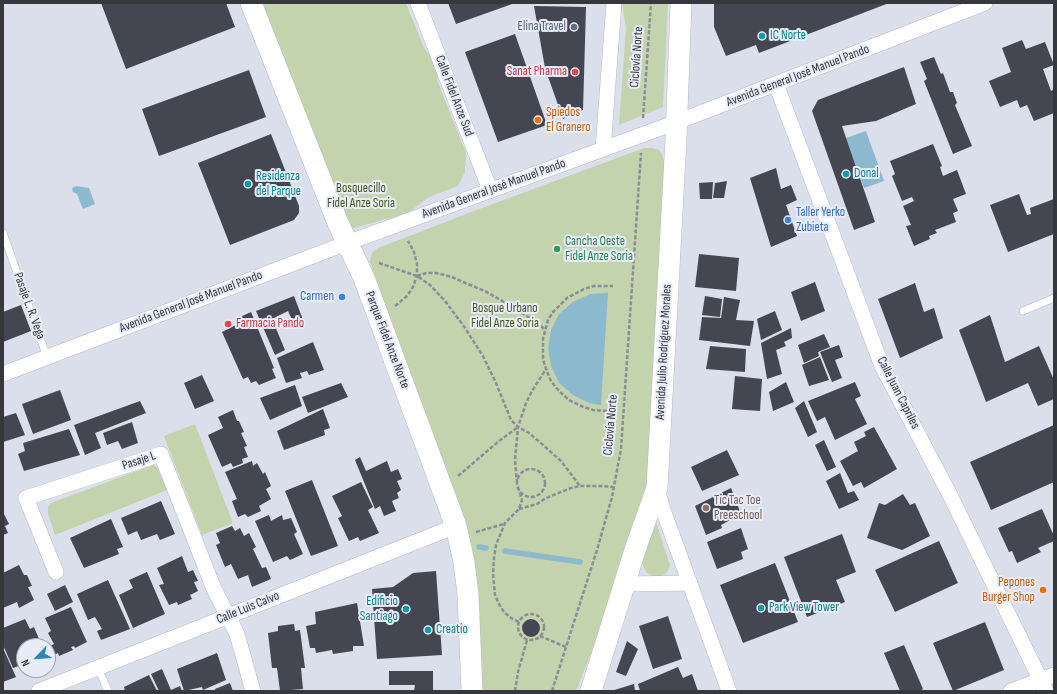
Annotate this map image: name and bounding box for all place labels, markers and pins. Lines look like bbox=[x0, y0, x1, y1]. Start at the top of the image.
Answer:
place label: Elina Travel bbox=[518, 19, 566, 35]
marker: Elina Travel bbox=[569, 22, 579, 32]
place label: IC Norte bbox=[770, 28, 806, 44]
marker: IC Norte bbox=[757, 31, 767, 41]
place label: Sanat Pharma bbox=[507, 64, 567, 80]
marker: Sanat Pharma bbox=[570, 67, 580, 77]
place label: Spiedos El Granero bbox=[546, 105, 591, 136]
marker: Spiedos El Granero bbox=[533, 115, 543, 125]
place label: Donal bbox=[854, 166, 879, 182]
place label: Residenza del Parque bbox=[256, 169, 301, 200]
marker: Donal bbox=[841, 169, 851, 179]
marker: Residenza del Parque bbox=[243, 179, 253, 189]
place label: Taller Yerko Zubieta bbox=[796, 205, 845, 236]
marker: Taller Yerko Zubieta bbox=[783, 215, 793, 225]
place label: Cancha Oeste Fidel Anze Soria bbox=[565, 234, 633, 265]
marker: Cancha Oeste Fidel Anze Soria bbox=[552, 244, 562, 254]
place label: Carmen bbox=[300, 289, 334, 305]
marker: Carmen bbox=[337, 292, 347, 302]
place label: Farmacia Pando bbox=[236, 316, 304, 332]
marker: Farmacia Pando bbox=[223, 319, 233, 329]
place label: Tic Tac Toe Preeschool bbox=[714, 493, 762, 524]
marker: Tic Tac Toe Preeschool bbox=[701, 503, 711, 513]
place label: Pepones Burger Shop bbox=[982, 575, 1035, 606]
marker: Pepones Burger Shop bbox=[1038, 585, 1048, 595]
place label: Edificio Santiago bbox=[360, 594, 398, 625]
place label: Park View Tower bbox=[769, 600, 839, 616]
marker: Park View Tower bbox=[756, 603, 766, 613]
marker: Edificio Santiago bbox=[401, 604, 411, 614]
place label: Creatio bbox=[436, 622, 468, 638]
marker: Creatio bbox=[423, 625, 433, 635]

